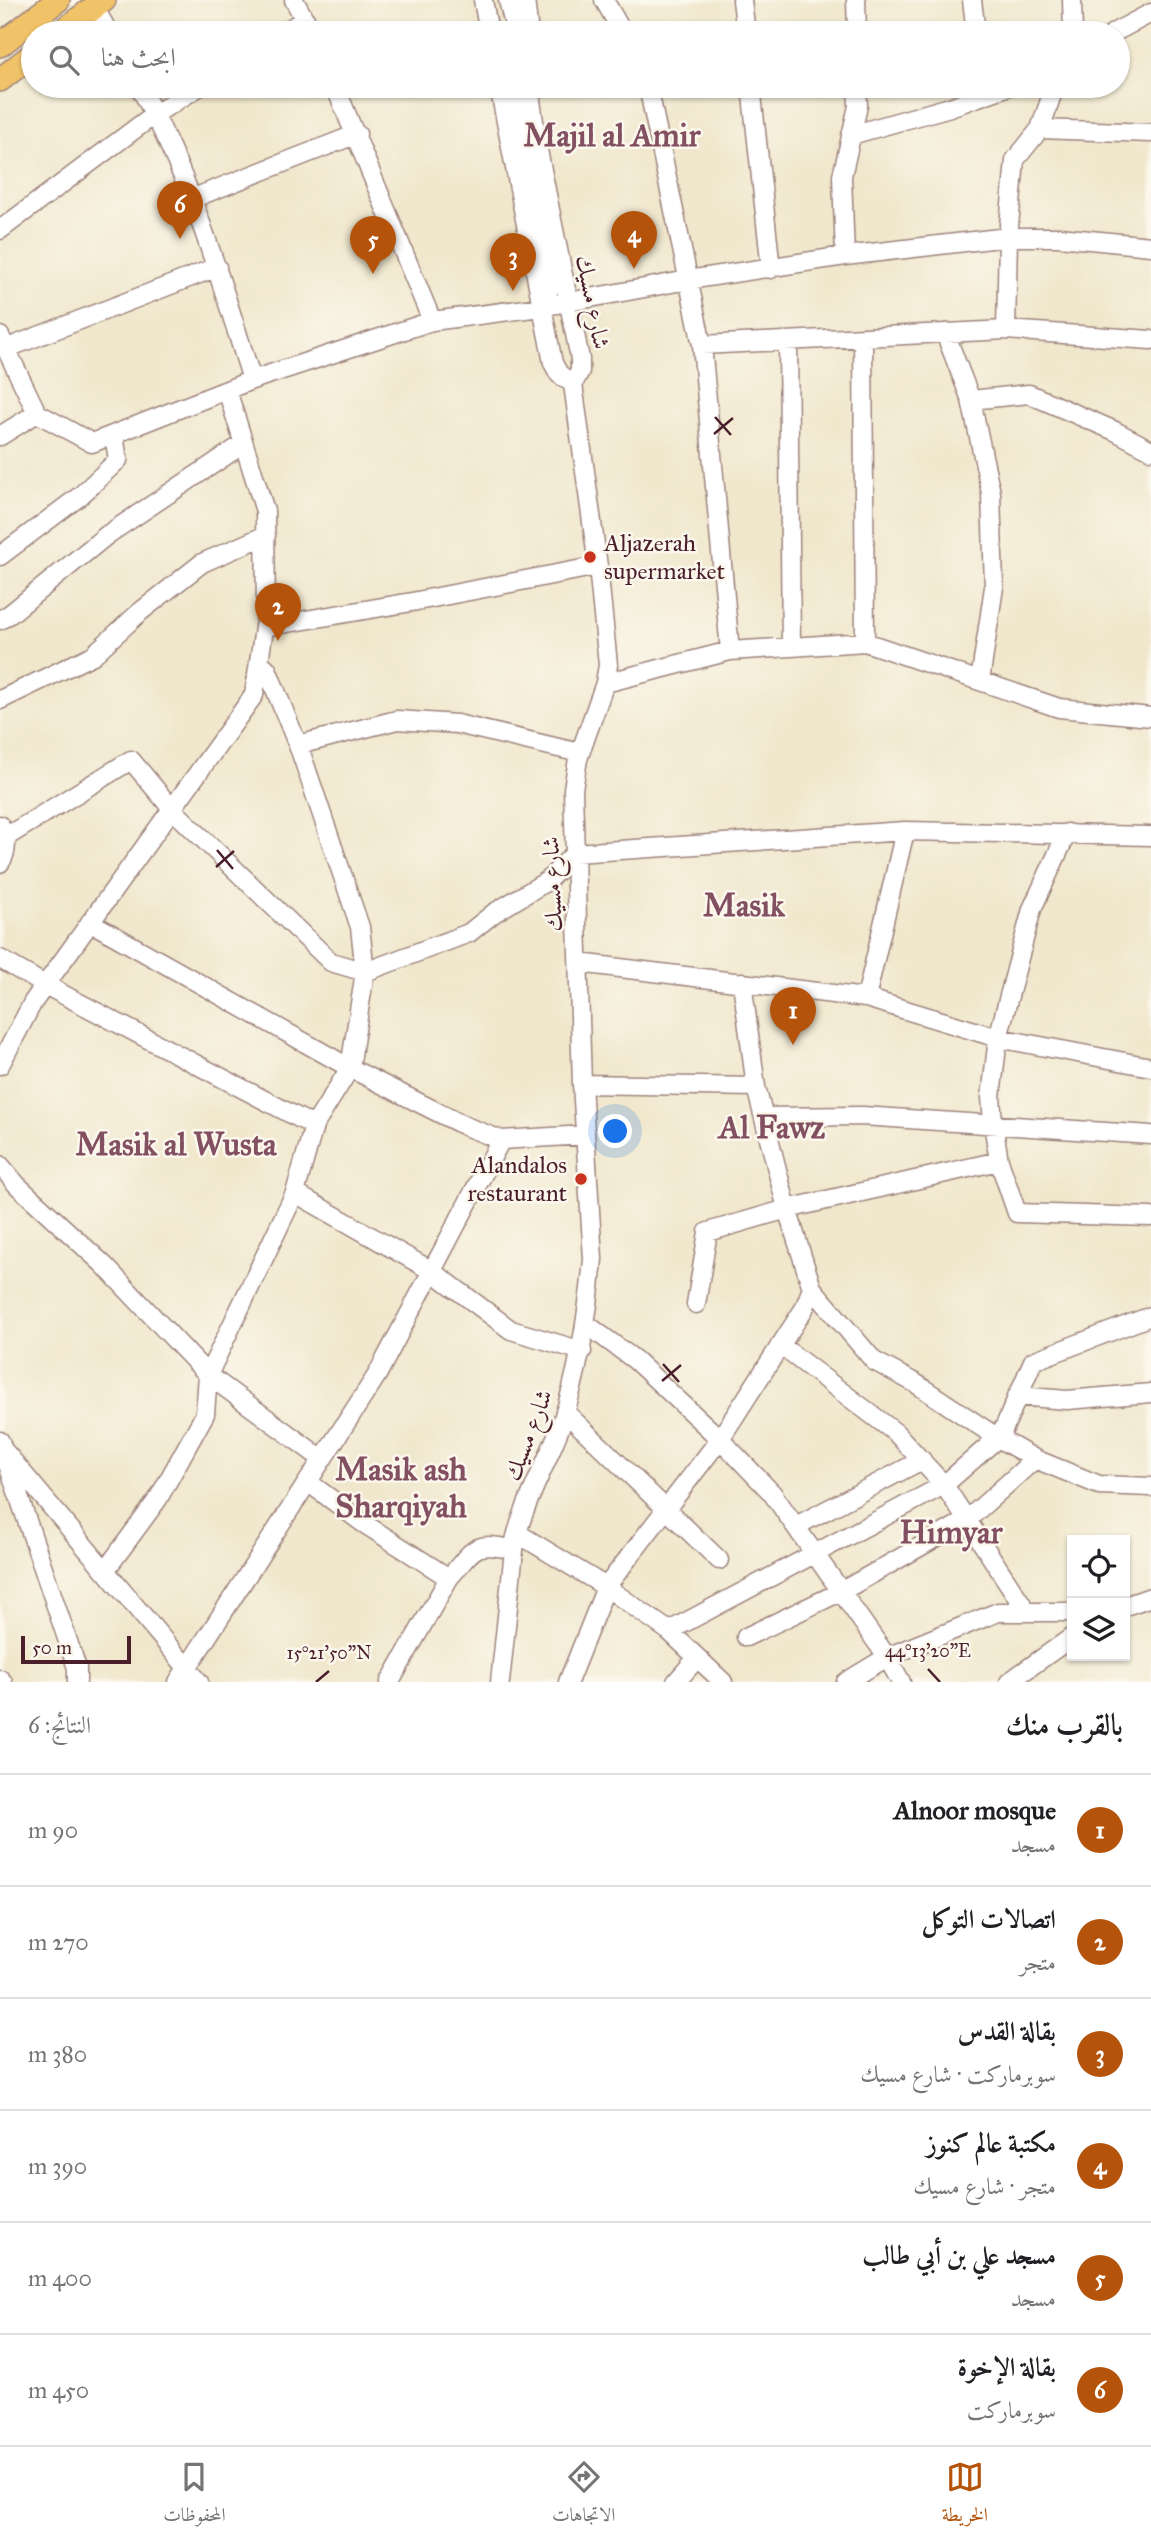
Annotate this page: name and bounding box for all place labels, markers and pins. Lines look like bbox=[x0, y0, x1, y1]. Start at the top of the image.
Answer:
pin: 6 bbox=[157, 181, 203, 239]
pin: 4 bbox=[611, 211, 657, 269]
pin: 5 bbox=[350, 216, 396, 274]
pin: 3 bbox=[490, 233, 536, 291]
place label: Aljazerah supermarket bbox=[603, 528, 726, 586]
marker: Aljazerah supermarket bbox=[582, 549, 598, 565]
pin: 2 bbox=[255, 583, 301, 641]
pin: 1 bbox=[770, 987, 816, 1045]
place label: Alandalos restaurant bbox=[467, 1150, 568, 1208]
marker: Alandalos restaurant bbox=[573, 1171, 589, 1187]

